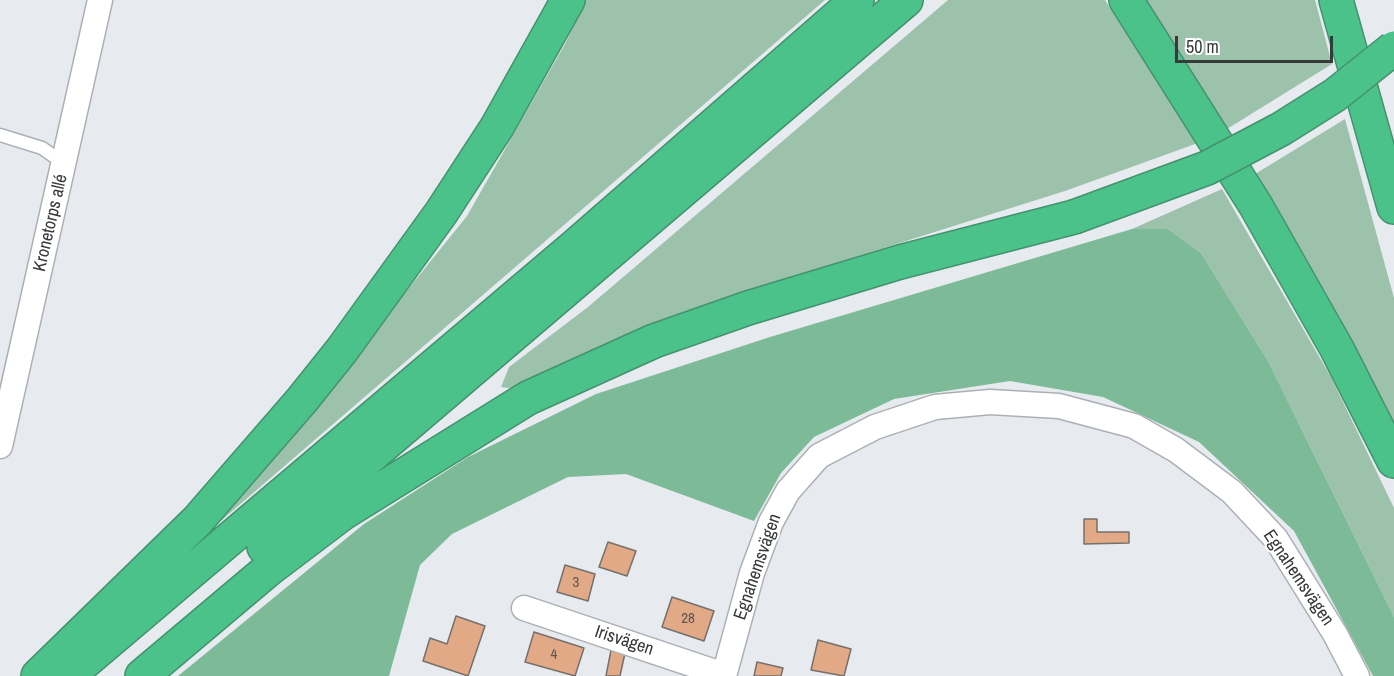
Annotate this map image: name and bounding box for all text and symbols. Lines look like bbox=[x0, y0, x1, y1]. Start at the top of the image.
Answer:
scale bar bbox=[1178, 24, 1336, 62]
text: 50 m bbox=[1186, 34, 1219, 59]
street label: Kronetorps allé bbox=[29, 172, 73, 274]
street label: Egnahemsvägen bbox=[730, 511, 786, 623]
street label: Egnahemsvägen bbox=[1258, 526, 1338, 630]
house number: 3 bbox=[573, 574, 579, 592]
house number: 28 bbox=[681, 610, 695, 628]
street label: Irisvägen bbox=[592, 621, 656, 661]
house number: 4 bbox=[551, 646, 557, 664]

